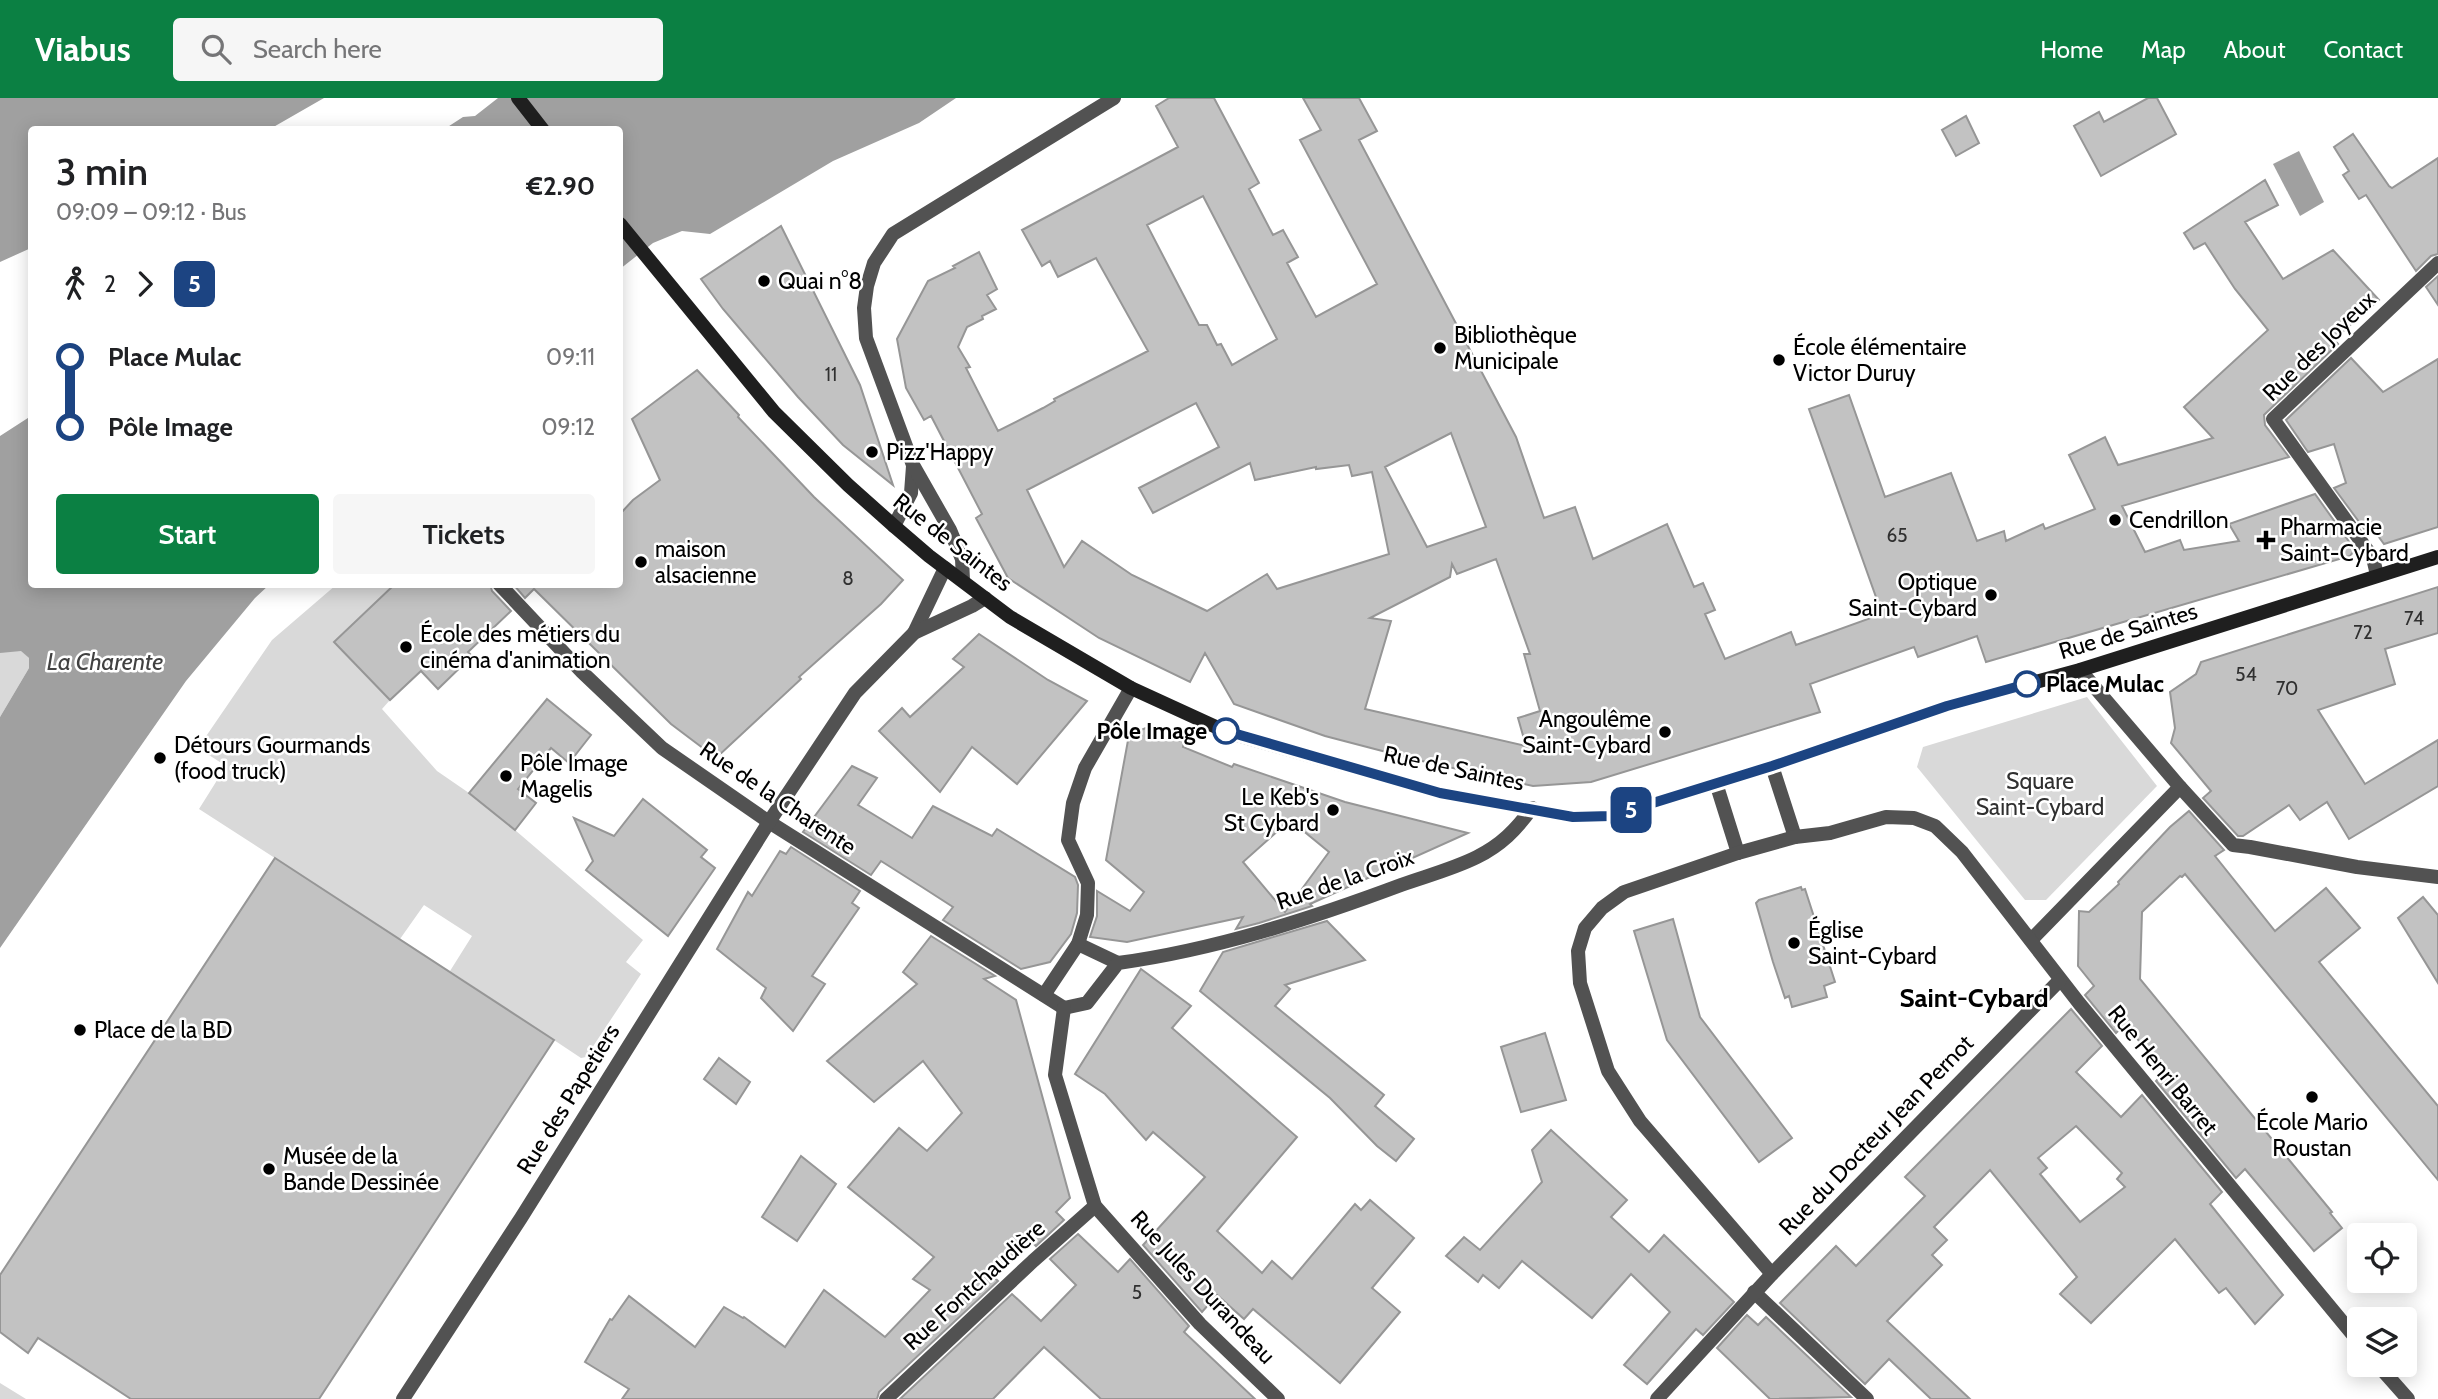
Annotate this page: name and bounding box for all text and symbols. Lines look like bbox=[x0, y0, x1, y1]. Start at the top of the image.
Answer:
search box bbox=[173, 18, 663, 81]
text: Viabus bbox=[35, 29, 131, 69]
icon: search bbox=[197, 30, 235, 68]
text: Search here bbox=[253, 33, 382, 65]
text: Home bbox=[2040, 35, 2103, 64]
text: Map bbox=[2141, 35, 2186, 64]
text: About bbox=[2224, 35, 2286, 64]
text: Contact bbox=[2324, 35, 2403, 64]
text: 3 min bbox=[56, 148, 148, 195]
text: €2.90 bbox=[526, 170, 595, 202]
text: 09:09 – 09:12 · Bus bbox=[56, 198, 246, 226]
icon: walk bbox=[56, 265, 94, 303]
icon: forward bbox=[126, 265, 164, 303]
place label: Quai n°8 bbox=[778, 267, 862, 295]
text: 5 bbox=[188, 269, 201, 298]
text: 2 bbox=[104, 270, 116, 298]
marker: Quai n°8 bbox=[756, 273, 772, 289]
street label: Rue des Joyeux bbox=[2257, 285, 2381, 407]
place label: Bibliothèque Municipale bbox=[1454, 321, 1577, 375]
place label: École élémentaire Victor Duruy bbox=[1793, 332, 1967, 387]
marker: Bibliothèque Municipale bbox=[1432, 340, 1448, 356]
text: Place Mulac bbox=[108, 341, 241, 373]
text: 09:11 bbox=[546, 343, 595, 371]
marker: École élémentaire Victor Duruy bbox=[1771, 352, 1787, 368]
house number: 11 bbox=[825, 363, 837, 386]
text: Pôle Image bbox=[108, 411, 233, 443]
text: 09:12 bbox=[542, 413, 595, 441]
place label: Pizz'Happy bbox=[886, 438, 994, 466]
marker: Pizz'Happy bbox=[864, 444, 880, 460]
street label: Rue de Saintes bbox=[888, 487, 1018, 597]
button: Start bbox=[56, 494, 319, 574]
button: Tickets bbox=[333, 494, 595, 574]
place label: Cendrillon bbox=[2129, 506, 2229, 534]
marker: Cendrillon bbox=[2107, 512, 2123, 528]
place label: Pharmacie Saint-Cybard bbox=[2280, 513, 2409, 567]
house number: 65 bbox=[1886, 524, 1908, 547]
marker: Pharmacie Saint-Cybard bbox=[2258, 532, 2274, 548]
place label: maison alsacienne bbox=[655, 535, 757, 589]
marker: maison alsacienne bbox=[633, 554, 649, 570]
house number: 8 bbox=[842, 567, 854, 590]
place label: Optique Saint-Cybard bbox=[1848, 568, 1977, 622]
marker: Optique Saint-Cybard bbox=[1983, 587, 1999, 603]
street label: Rue de Saintes bbox=[2055, 597, 2201, 665]
house number: 74 bbox=[2404, 607, 2424, 630]
place label: École des métiers du cinéma d'animation bbox=[420, 619, 620, 674]
house number: 72 bbox=[2353, 621, 2373, 644]
marker: École des métiers du cinéma d'animation bbox=[398, 639, 414, 655]
water label: La Charente bbox=[47, 647, 163, 676]
house number: 54 bbox=[2235, 663, 2257, 686]
place label: Place Mulac bbox=[2046, 670, 2164, 698]
marker: Place Mulac bbox=[2014, 671, 2040, 697]
house number: 70 bbox=[2276, 677, 2298, 700]
place label: Angoulême Saint-Cybard bbox=[1522, 705, 1651, 759]
place label: Pôle Image bbox=[1097, 717, 1207, 745]
marker: Pôle Image bbox=[1213, 718, 1239, 744]
marker: Angoulême Saint-Cybard bbox=[1657, 724, 1673, 740]
place label: Détours Gourmands (food truck) bbox=[174, 731, 370, 785]
street label: Rue de la Charente bbox=[695, 735, 862, 861]
street label: Rue de Saintes bbox=[1381, 739, 1527, 797]
place label: Pôle Image Magelis bbox=[520, 749, 628, 803]
marker: Détours Gourmands (food truck) bbox=[152, 750, 168, 766]
park label: Square Saint-Cybard bbox=[1976, 767, 2104, 821]
marker: Pôle Image Magelis bbox=[498, 768, 514, 784]
place label: Le Keb's St Cybard bbox=[1224, 783, 1319, 837]
line badge: 5 bbox=[1608, 787, 1654, 833]
text: 5 bbox=[1625, 795, 1637, 824]
marker: Le Keb's St Cybard bbox=[1325, 802, 1341, 818]
street label: Rue de la Croix bbox=[1273, 842, 1417, 916]
place label: Église Saint-Cybard bbox=[1808, 915, 1937, 970]
marker: Église Saint-Cybard bbox=[1786, 935, 1802, 951]
district label: Saint-Cybard bbox=[1899, 982, 2049, 1014]
street label: Rue Henri Barret bbox=[2102, 999, 2224, 1141]
place label: Place de la BD bbox=[94, 1016, 233, 1044]
street label: Rue des Papetiers bbox=[511, 1019, 625, 1179]
marker: Place de la BD bbox=[72, 1022, 88, 1038]
street label: Rue du Docteur Jean Pernot bbox=[1773, 1029, 1979, 1241]
marker: École Mario Roustan bbox=[2304, 1089, 2320, 1105]
place label: École Mario Roustan bbox=[2256, 1107, 2368, 1162]
place label: Musée de la Bande Dessinée bbox=[283, 1142, 439, 1196]
marker: Musée de la Bande Dessinée bbox=[261, 1161, 277, 1177]
street label: Rue Jules Durandeau bbox=[1125, 1205, 1281, 1369]
street label: Rue Fontchaudière bbox=[897, 1214, 1051, 1356]
map controls bbox=[2347, 1223, 2417, 1377]
button: locate bbox=[2347, 1223, 2417, 1293]
house number: 5 bbox=[1132, 1281, 1142, 1304]
button: layers bbox=[2347, 1307, 2417, 1377]

